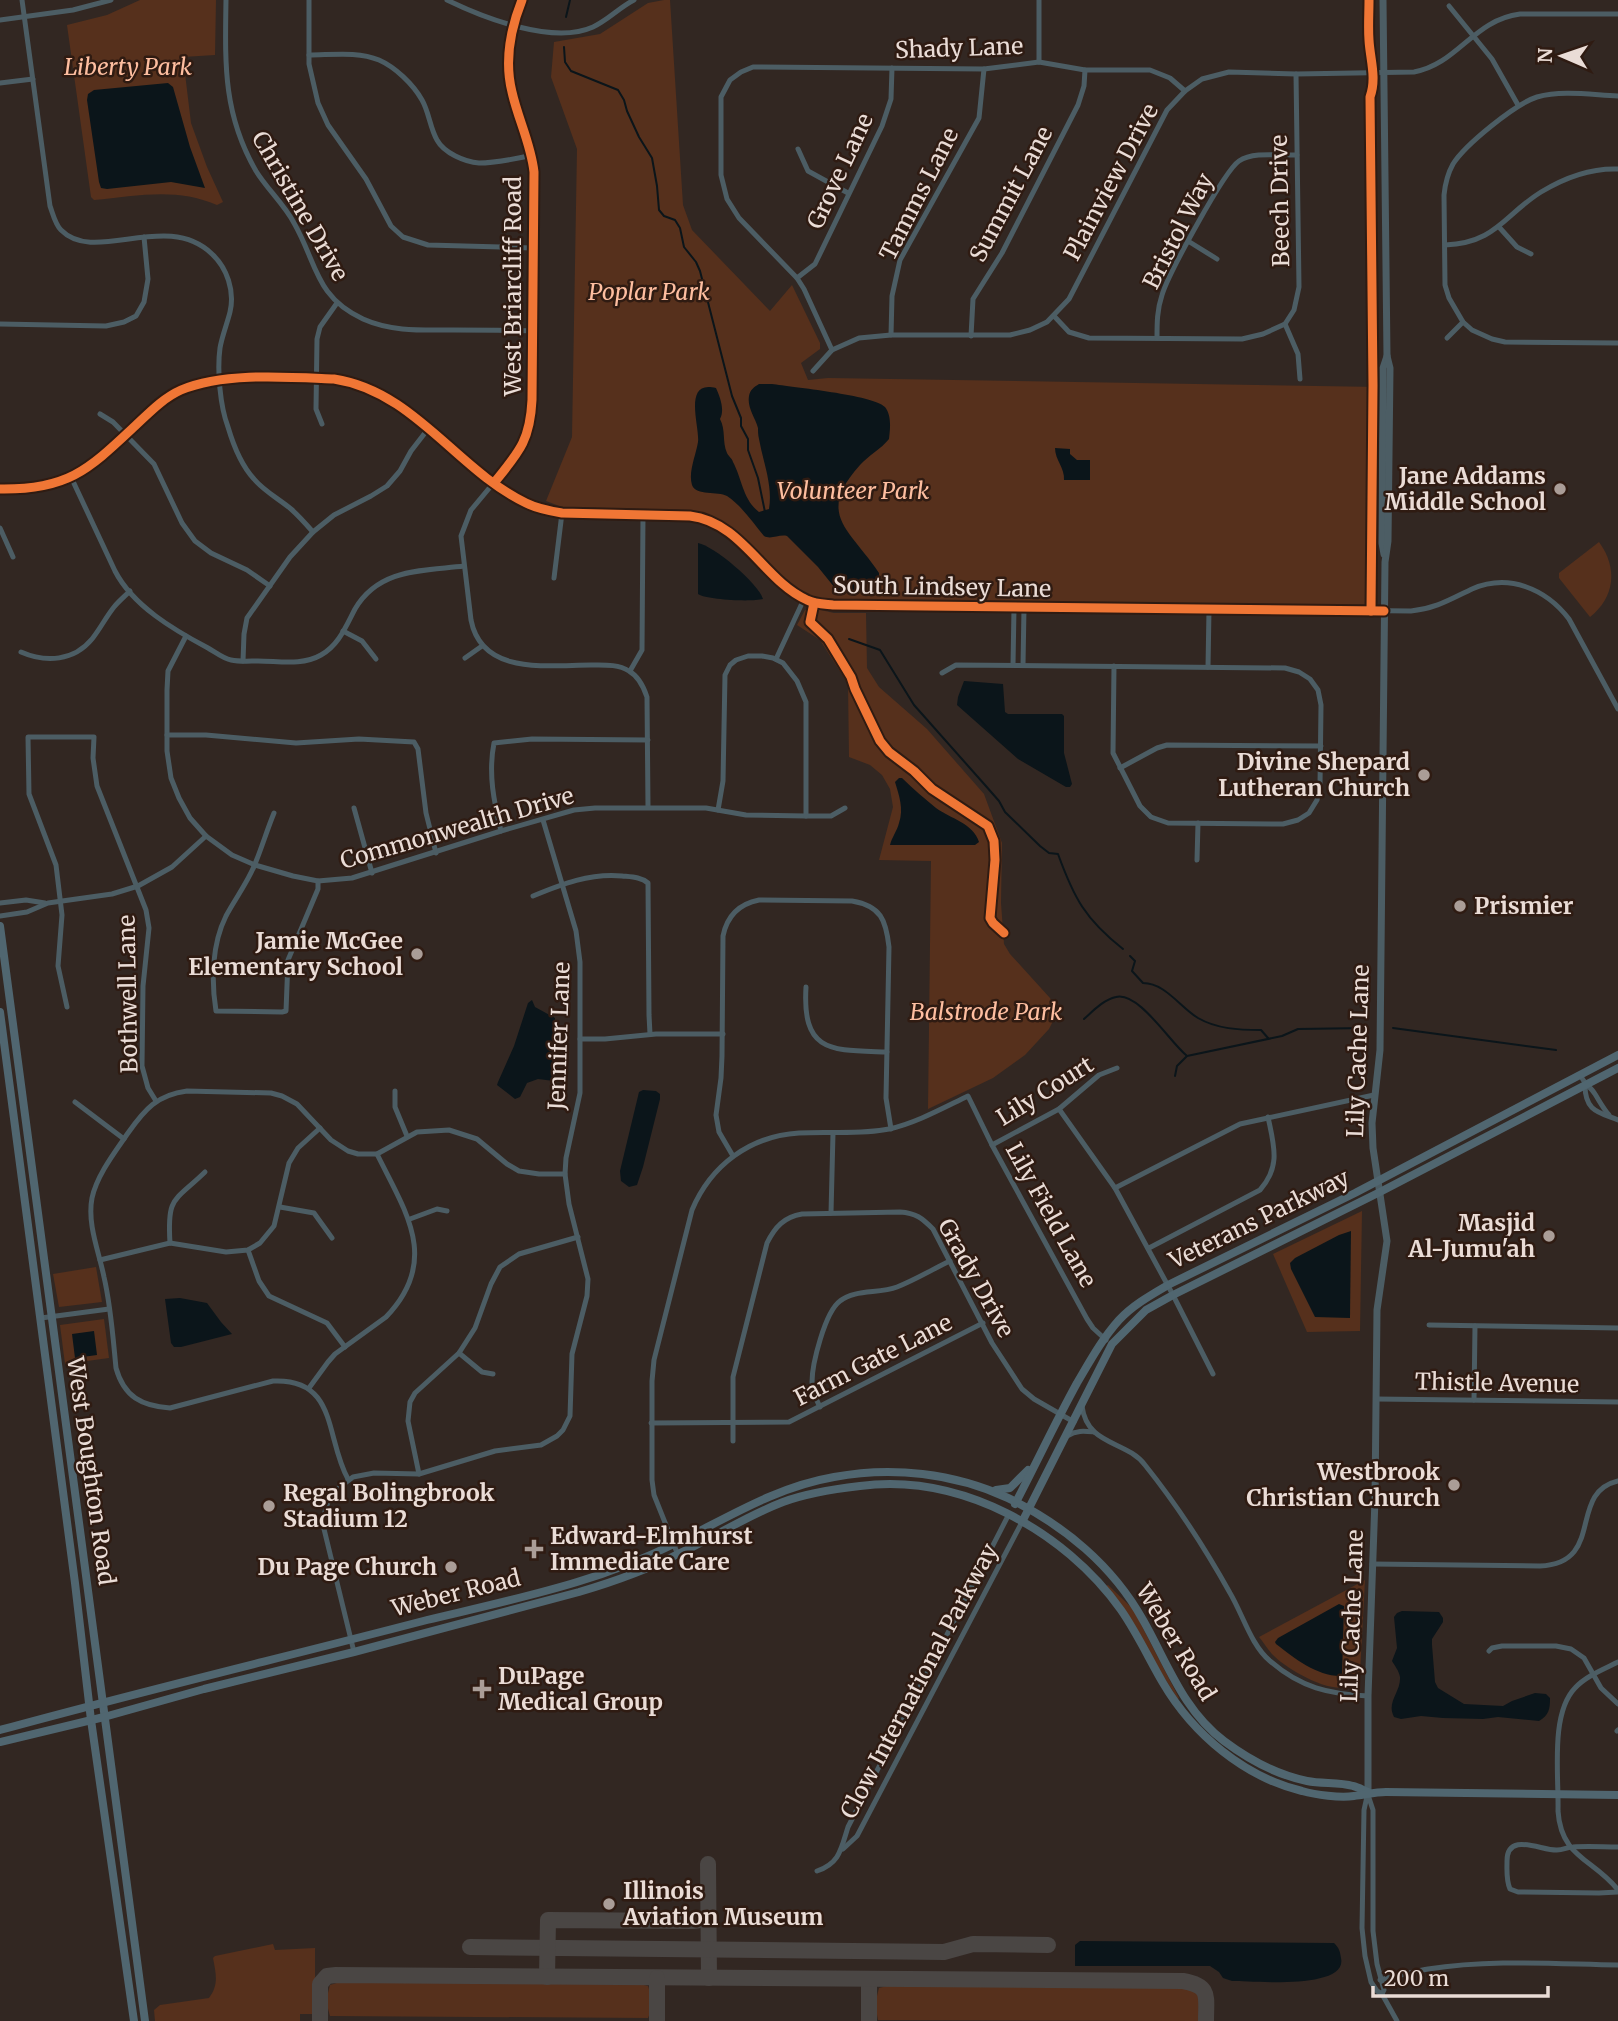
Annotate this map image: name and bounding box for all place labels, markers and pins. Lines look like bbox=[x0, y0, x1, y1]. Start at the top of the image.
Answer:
place label: Jane Addams Middle School bbox=[1385, 461, 1547, 516]
marker: Jane Addams Middle School bbox=[1552, 481, 1568, 497]
place label: Divine Shepard Lutheran Church bbox=[1218, 747, 1410, 802]
marker: Divine Shepard Lutheran Church bbox=[1416, 767, 1432, 783]
place label: Prismier bbox=[1474, 891, 1574, 920]
marker: Prismier bbox=[1452, 898, 1468, 914]
place label: Jamie McGee Elementary School bbox=[188, 926, 404, 981]
marker: Jamie McGee Elementary School bbox=[409, 946, 425, 962]
place label: Masjid Al-Jumu'ah bbox=[1407, 1208, 1535, 1263]
marker: Masjid Al-Jumu'ah bbox=[1541, 1228, 1557, 1244]
place label: Westbrook Christian Church bbox=[1246, 1457, 1440, 1512]
marker: Westbrook Christian Church bbox=[1446, 1477, 1462, 1493]
place label: Regal Bolingbrook Stadium 12 bbox=[283, 1478, 494, 1533]
marker: Regal Bolingbrook Stadium 12 bbox=[261, 1498, 277, 1514]
place label: Edward-Elmhurst Immediate Care bbox=[550, 1521, 753, 1576]
marker: Edward-Elmhurst Immediate Care bbox=[524, 1539, 544, 1559]
place label: Du Page Church bbox=[257, 1552, 437, 1581]
marker: Du Page Church bbox=[443, 1559, 459, 1575]
place label: DuPage Medical Group bbox=[498, 1661, 663, 1716]
marker: DuPage Medical Group bbox=[472, 1679, 492, 1699]
place label: Illinois Aviation Museum bbox=[622, 1876, 823, 1931]
marker: Illinois Aviation Museum bbox=[601, 1896, 617, 1912]

